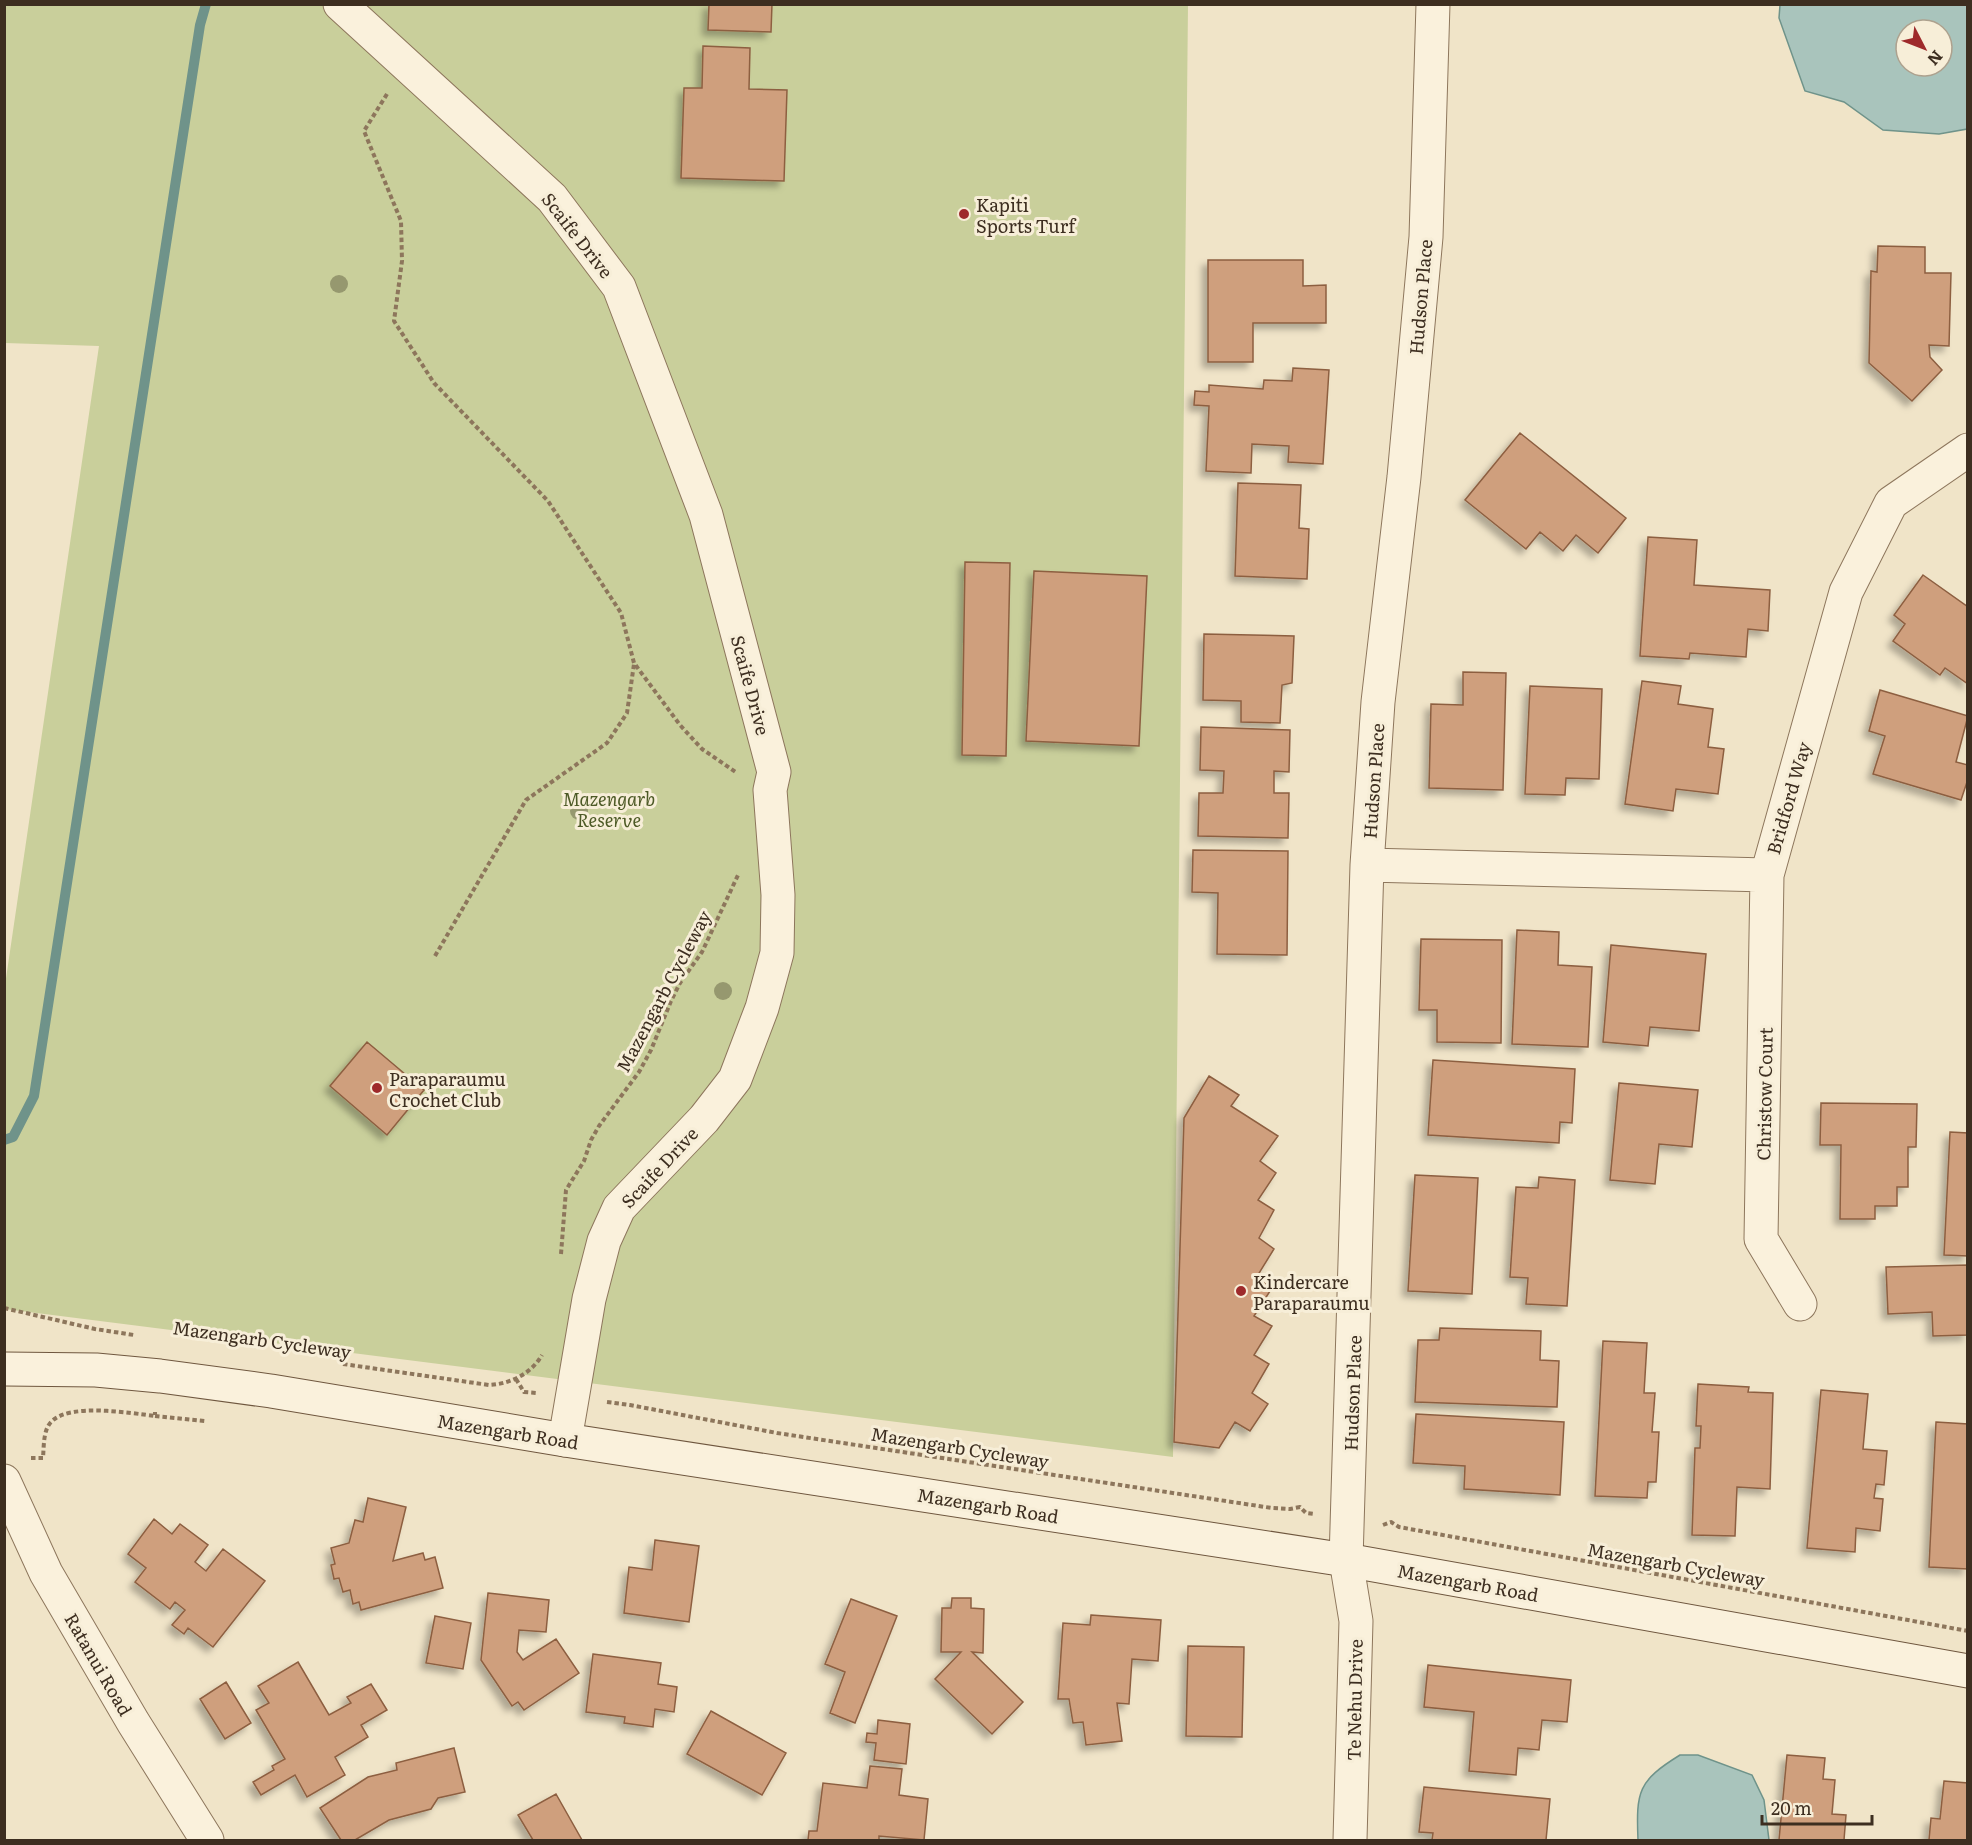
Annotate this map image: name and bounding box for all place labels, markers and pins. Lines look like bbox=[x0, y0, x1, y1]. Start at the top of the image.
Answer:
place label: Kapiti Sports Turf bbox=[976, 191, 1077, 239]
marker: Kapiti Sports Turf bbox=[957, 207, 971, 221]
place label: Paraparaumu Crochet Club bbox=[389, 1065, 506, 1113]
marker: Paraparaumu Crochet Club bbox=[370, 1081, 384, 1095]
place label: Kindercare Paraparaumu bbox=[1253, 1268, 1370, 1316]
marker: Kindercare Paraparaumu bbox=[1234, 1284, 1248, 1298]

